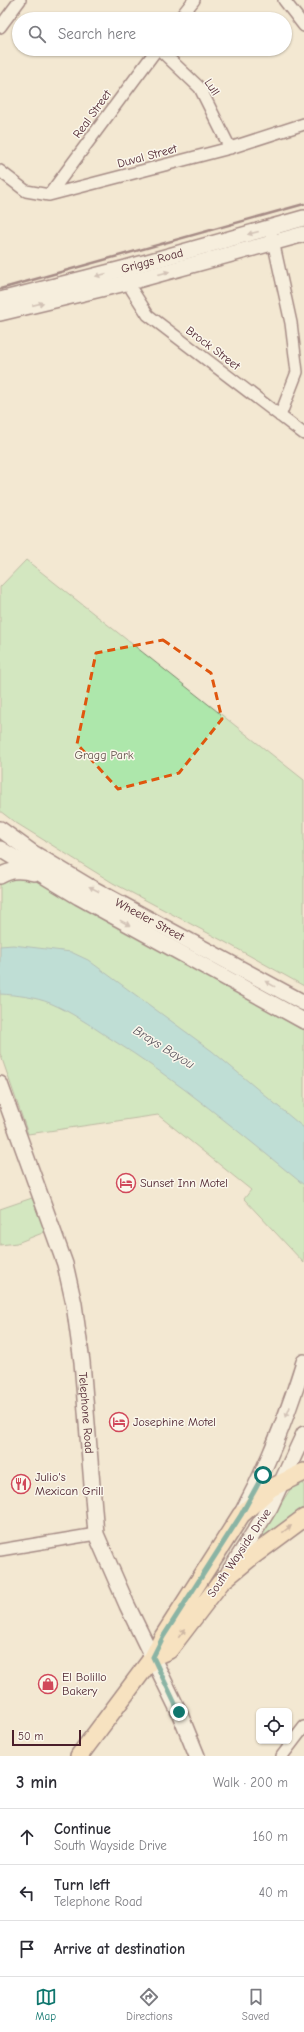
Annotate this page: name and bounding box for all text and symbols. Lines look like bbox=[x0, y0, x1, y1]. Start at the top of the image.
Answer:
search box bbox=[12, 12, 292, 56]
icon: search bbox=[26, 23, 48, 45]
text: Search here bbox=[58, 25, 136, 43]
street label: Lull bbox=[201, 76, 223, 98]
street label: Real Street bbox=[70, 87, 114, 141]
street label: Duval Street bbox=[116, 141, 179, 171]
one-way arrow bbox=[247, 230, 259, 236]
street label: Griggs Road bbox=[120, 245, 185, 276]
one-way arrow bbox=[158, 269, 170, 275]
one-way arrow bbox=[95, 272, 107, 278]
one-way arrow bbox=[32, 301, 44, 307]
street label: Brock Street bbox=[183, 323, 243, 373]
park label: Gragg Park bbox=[74, 748, 134, 762]
one-way arrow bbox=[88, 886, 100, 892]
street label: Wheeler Street bbox=[113, 895, 187, 944]
one-way arrow bbox=[119, 920, 131, 927]
one-way arrow bbox=[264, 981, 276, 988]
water label: Brays Bayou bbox=[131, 1022, 198, 1072]
hotel icon: Sunset Inn Motel bbox=[115, 1172, 137, 1194]
place label: Sunset Inn Motel bbox=[140, 1176, 228, 1190]
street label: Telephone Road bbox=[76, 1372, 96, 1454]
one-way arrow bbox=[285, 1407, 291, 1419]
hotel icon: Josephine Motel bbox=[108, 1411, 130, 1433]
place label: Josephine Motel bbox=[133, 1415, 216, 1429]
route start bbox=[254, 1466, 272, 1484]
place label: Julio's Mexican Grill bbox=[35, 1470, 103, 1498]
restaurant icon: Julio's Mexican Grill bbox=[10, 1473, 32, 1495]
street label: South Wayside Drive bbox=[204, 1506, 274, 1600]
one-way arrow bbox=[282, 1525, 293, 1534]
one-way arrow bbox=[178, 1628, 186, 1639]
place label: El Bolillo Bakery bbox=[62, 1670, 107, 1698]
shop icon: El Bolillo Bakery bbox=[37, 1673, 59, 1695]
route end bbox=[170, 1703, 188, 1721]
map controls bbox=[256, 1708, 292, 1744]
button: locate bbox=[256, 1708, 292, 1744]
scale bar bbox=[12, 1728, 81, 1747]
text: 50 m bbox=[18, 1730, 43, 1743]
text: 3 min bbox=[16, 1773, 57, 1792]
text: Walk · 200 m bbox=[213, 1775, 288, 1790]
text: Continue bbox=[54, 1820, 111, 1838]
icon: ahead bbox=[16, 1826, 38, 1848]
text: 160 m bbox=[253, 1829, 288, 1844]
text: South Wayside Drive bbox=[54, 1838, 167, 1853]
text: Turn left bbox=[54, 1876, 110, 1894]
icon: left bbox=[16, 1882, 38, 1904]
text: 40 m bbox=[259, 1885, 288, 1900]
text: Telephone Road bbox=[54, 1894, 142, 1909]
icon: arrive bbox=[16, 1938, 38, 1960]
text: Arrive at destination bbox=[54, 1940, 185, 1958]
tab: Map bbox=[35, 1986, 57, 2023]
tab: Directions bbox=[126, 1986, 173, 2023]
tab: Saved bbox=[242, 1986, 269, 2023]

